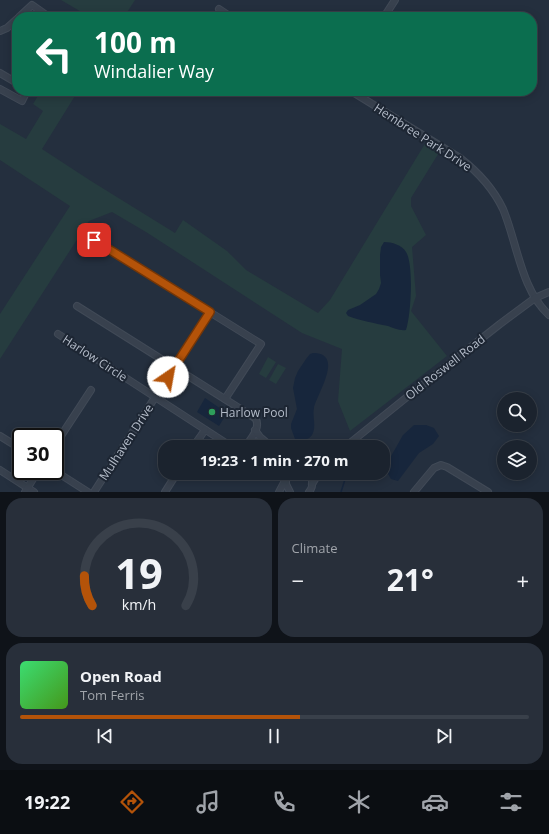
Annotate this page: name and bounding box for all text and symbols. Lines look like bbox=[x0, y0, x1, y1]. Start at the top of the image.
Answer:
text: 100 m bbox=[94, 23, 177, 61]
icon: left bbox=[28, 28, 80, 80]
text: Windalier Way bbox=[94, 59, 214, 83]
street label: Hembree Park Drive bbox=[371, 99, 475, 175]
pin bbox=[77, 223, 111, 257]
icon: arrive bbox=[83, 229, 105, 251]
street label: Old Roswell Road bbox=[402, 330, 488, 404]
street label: Harlow Circle bbox=[59, 331, 131, 385]
position arrow bbox=[147, 356, 189, 398]
map controls bbox=[497, 392, 537, 480]
button: search bbox=[497, 392, 537, 432]
street label: Mulhaven Drive bbox=[95, 400, 157, 483]
place label: Harlow Pool bbox=[220, 404, 288, 421]
marker: Harlow Pool bbox=[207, 407, 217, 417]
speed limit sign: 30 bbox=[12, 428, 64, 480]
button: layers bbox=[497, 440, 537, 480]
text: 19:23 · 1 min · 270 m bbox=[200, 450, 348, 470]
text: Climate bbox=[292, 539, 337, 557]
text: 19 bbox=[115, 544, 163, 600]
text: 21° bbox=[387, 559, 434, 600]
text: − bbox=[292, 565, 304, 595]
text: + bbox=[516, 565, 529, 595]
text: km/h bbox=[121, 594, 156, 613]
text: Open Road bbox=[80, 666, 162, 686]
text: Tom Ferris bbox=[80, 686, 145, 704]
icon: previous bbox=[94, 725, 116, 747]
icon: pause bbox=[263, 725, 285, 747]
icon: next bbox=[433, 725, 455, 747]
icon: directions bbox=[118, 788, 146, 816]
icon: music bbox=[194, 788, 222, 816]
icon: phone bbox=[270, 788, 298, 816]
icon: climate bbox=[345, 788, 373, 816]
icon: car bbox=[421, 788, 449, 816]
icon: filters bbox=[497, 788, 525, 816]
text: 19:22 bbox=[24, 790, 70, 814]

